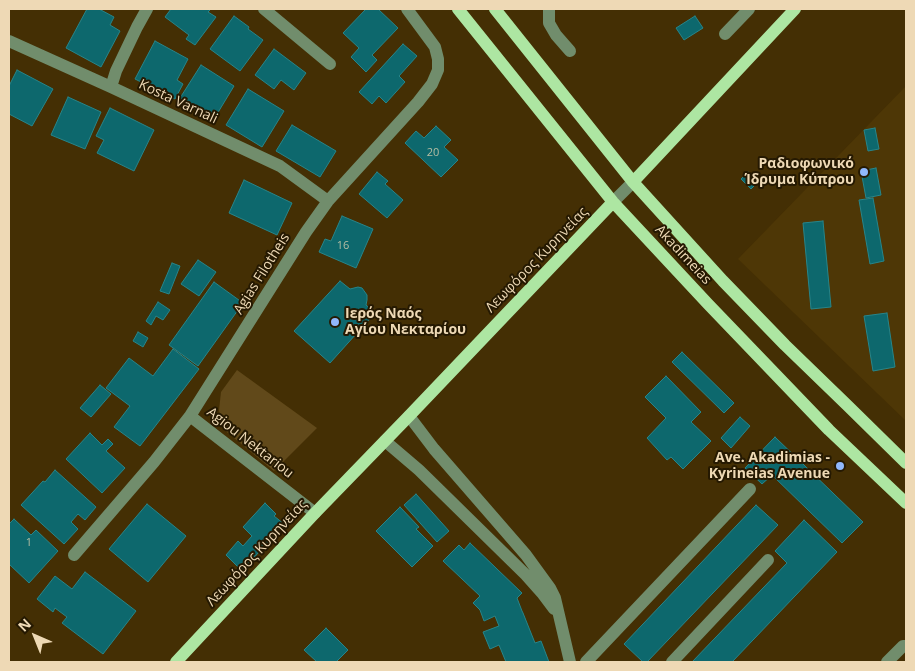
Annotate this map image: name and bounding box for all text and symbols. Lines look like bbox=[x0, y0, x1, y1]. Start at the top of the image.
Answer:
street label: Kosta Varnali bbox=[136, 76, 220, 128]
house number: 20 bbox=[427, 146, 439, 160]
place label: Ραδιοφωνικό Ίδρυμα Κύπρου bbox=[744, 156, 854, 188]
marker: Ραδιοφωνικό Ίδρυμα Κύπρου bbox=[858, 166, 870, 178]
street label: Λεωφόρος Κυρηνείας bbox=[482, 204, 592, 316]
street label: Akadimeias bbox=[651, 222, 715, 288]
street label: Agias Filotheis bbox=[230, 230, 294, 318]
house number: 16 bbox=[337, 239, 349, 253]
place label: Ιερός Ναός Αγίου Νεκταρίου bbox=[345, 306, 466, 338]
marker: Ιερός Ναός Αγίου Νεκταρίου bbox=[329, 316, 341, 328]
street label: Agiou Nektariou bbox=[203, 404, 297, 482]
place label: Ave. Akadimias - Kyrineias Avenue bbox=[709, 450, 830, 482]
marker: Ave. Akadimias - Kyrineias Avenue bbox=[834, 460, 846, 472]
street label: Λεωφόρος Κυρηνείας bbox=[203, 496, 311, 610]
house number: 1 bbox=[26, 536, 32, 550]
north arrow bbox=[10, 611, 60, 661]
text: N bbox=[14, 614, 35, 636]

